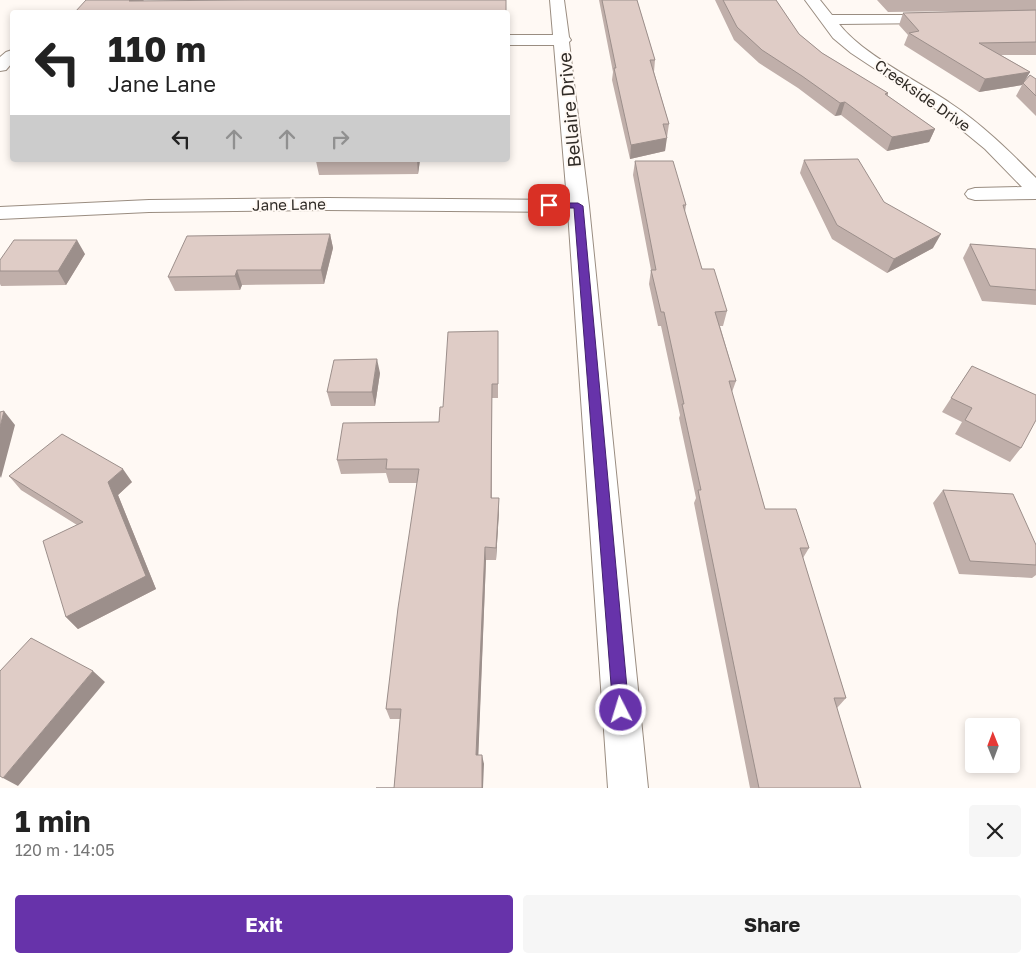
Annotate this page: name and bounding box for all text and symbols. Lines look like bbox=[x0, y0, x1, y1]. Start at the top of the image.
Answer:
text: 110 m bbox=[108, 28, 206, 70]
icon: left bbox=[25, 30, 90, 95]
street label: Bellaire Drive bbox=[553, 52, 585, 168]
street label: Creekside Drive bbox=[872, 55, 975, 135]
text: Jane Lane bbox=[108, 70, 216, 97]
icon: left bbox=[167, 125, 195, 153]
icon: ahead bbox=[220, 125, 248, 153]
icon: ahead bbox=[273, 125, 301, 153]
icon: right bbox=[326, 125, 354, 153]
pin bbox=[528, 184, 570, 226]
icon: arrive bbox=[535, 191, 563, 219]
street label: Jane Lane bbox=[252, 194, 326, 214]
position arrow bbox=[594, 683, 646, 735]
north arrow bbox=[965, 718, 1020, 772]
map controls bbox=[965, 718, 1020, 773]
text: 1 min bbox=[15, 803, 91, 839]
button: close bbox=[969, 805, 1021, 857]
text: 120 m · 14:05 bbox=[15, 840, 114, 860]
button: Exit bbox=[15, 895, 513, 953]
button: Share bbox=[523, 895, 1021, 953]

